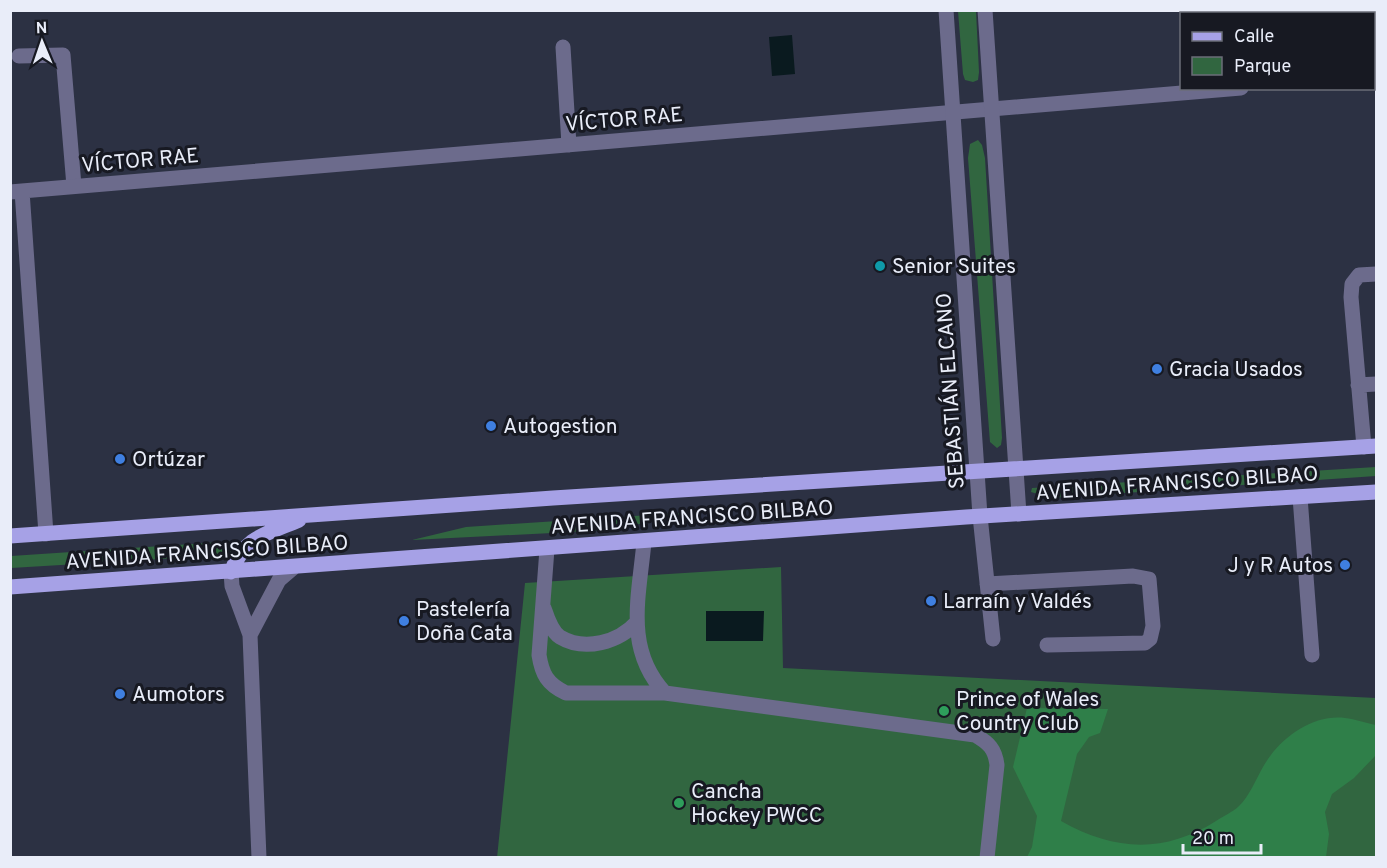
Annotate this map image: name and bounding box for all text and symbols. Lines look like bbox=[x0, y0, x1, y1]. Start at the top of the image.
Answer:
north arrow bbox=[12, 12, 72, 72]
legend bbox=[1180, 12, 1375, 90]
text: N bbox=[35, 19, 48, 39]
text: Calle bbox=[1234, 26, 1274, 49]
text: Parque bbox=[1234, 56, 1291, 79]
street label: VÍCTOR RAE bbox=[564, 101, 684, 139]
street label: VÍCTOR RAE bbox=[80, 142, 200, 180]
place label: Senior Suites bbox=[892, 254, 1016, 281]
marker: Senior Suites bbox=[873, 259, 887, 273]
street label: SEBASTIÁN ELCANO bbox=[930, 292, 972, 490]
place label: Gracia Usados bbox=[1169, 357, 1303, 384]
marker: Gracia Usados bbox=[1150, 362, 1164, 376]
place label: Autogestion bbox=[503, 414, 618, 441]
marker: Autogestion bbox=[484, 419, 498, 433]
place label: Ortúzar bbox=[132, 447, 205, 474]
marker: Ortúzar bbox=[113, 452, 127, 466]
street label: AVENIDA FRANCISCO BILBAO bbox=[1035, 461, 1319, 508]
street label: AVENIDA FRANCISCO BILBAO bbox=[550, 495, 834, 542]
street label: AVENIDA FRANCISCO BILBAO bbox=[65, 530, 349, 577]
place label: J y R Autos bbox=[1227, 553, 1333, 580]
marker: J y R Autos bbox=[1338, 558, 1352, 572]
place label: Larraín y Valdés bbox=[943, 589, 1092, 616]
marker: Larraín y Valdés bbox=[924, 594, 938, 608]
place label: Pastelería Doña Cata bbox=[416, 597, 513, 648]
marker: Pastelería Doña Cata bbox=[397, 614, 411, 628]
place label: Aumotors bbox=[132, 682, 225, 709]
marker: Aumotors bbox=[113, 687, 127, 701]
place label: Prince of Wales Country Club bbox=[956, 687, 1099, 738]
marker: Prince of Wales Country Club bbox=[937, 704, 951, 718]
place label: Cancha Hockey PWCC bbox=[691, 779, 822, 830]
marker: Cancha Hockey PWCC bbox=[672, 796, 686, 810]
scale bar bbox=[1183, 817, 1261, 855]
text: 20 m bbox=[1192, 828, 1234, 851]

